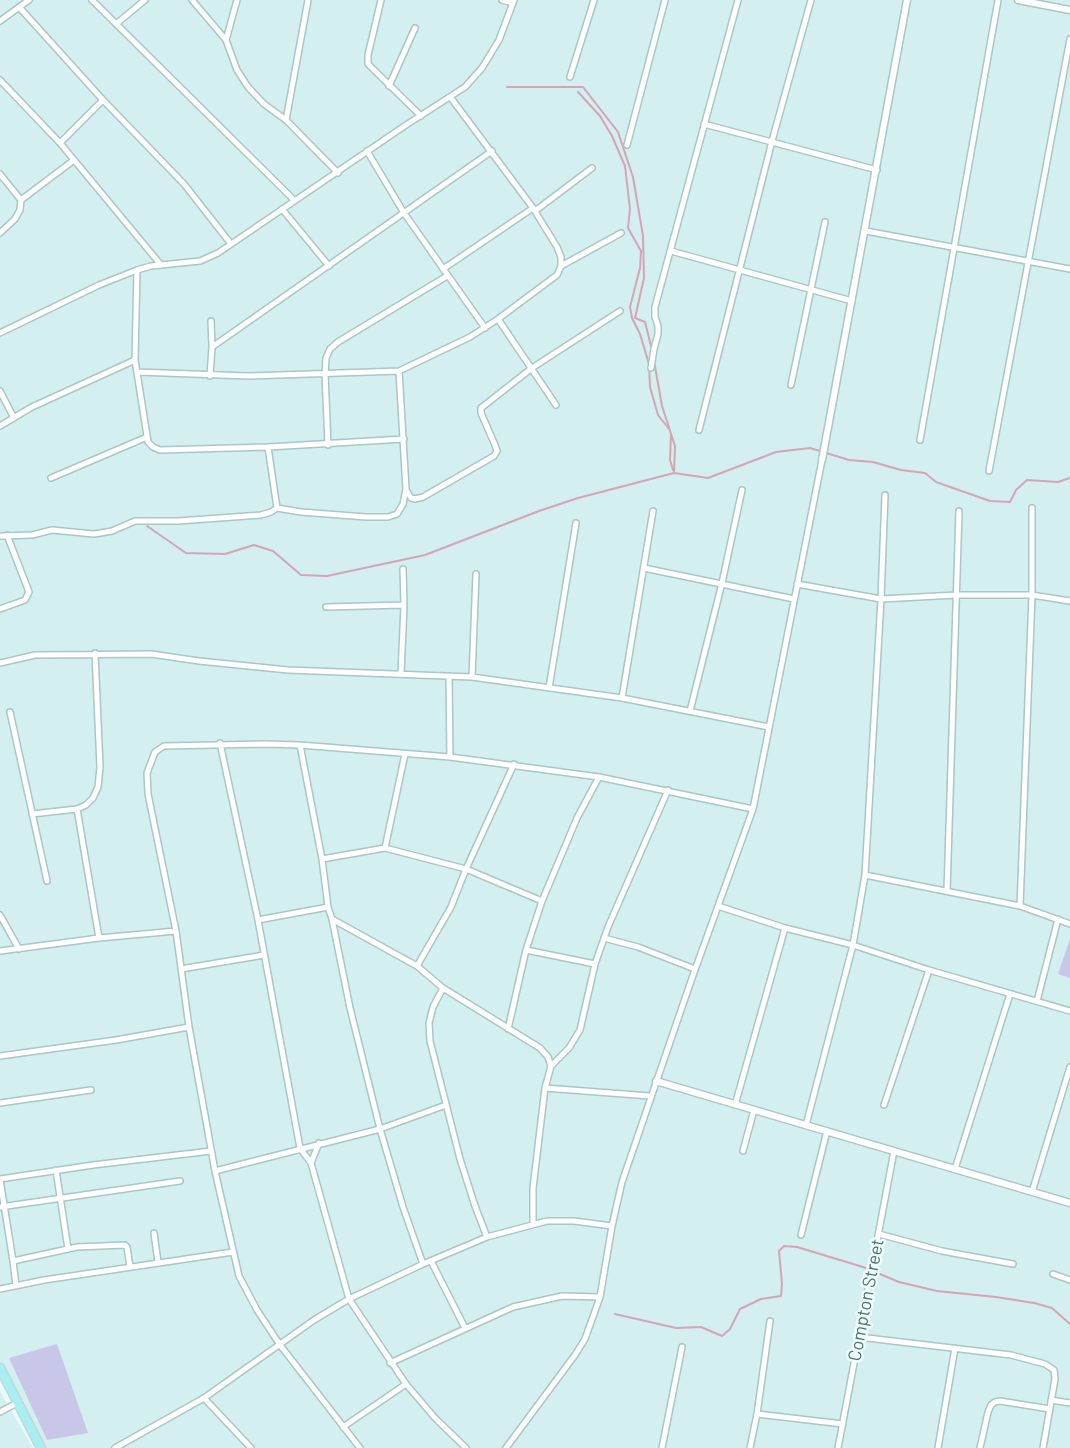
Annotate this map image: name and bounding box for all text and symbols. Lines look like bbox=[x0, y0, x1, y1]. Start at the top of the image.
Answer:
street label: Compton Street bbox=[844, 1237, 888, 1363]

